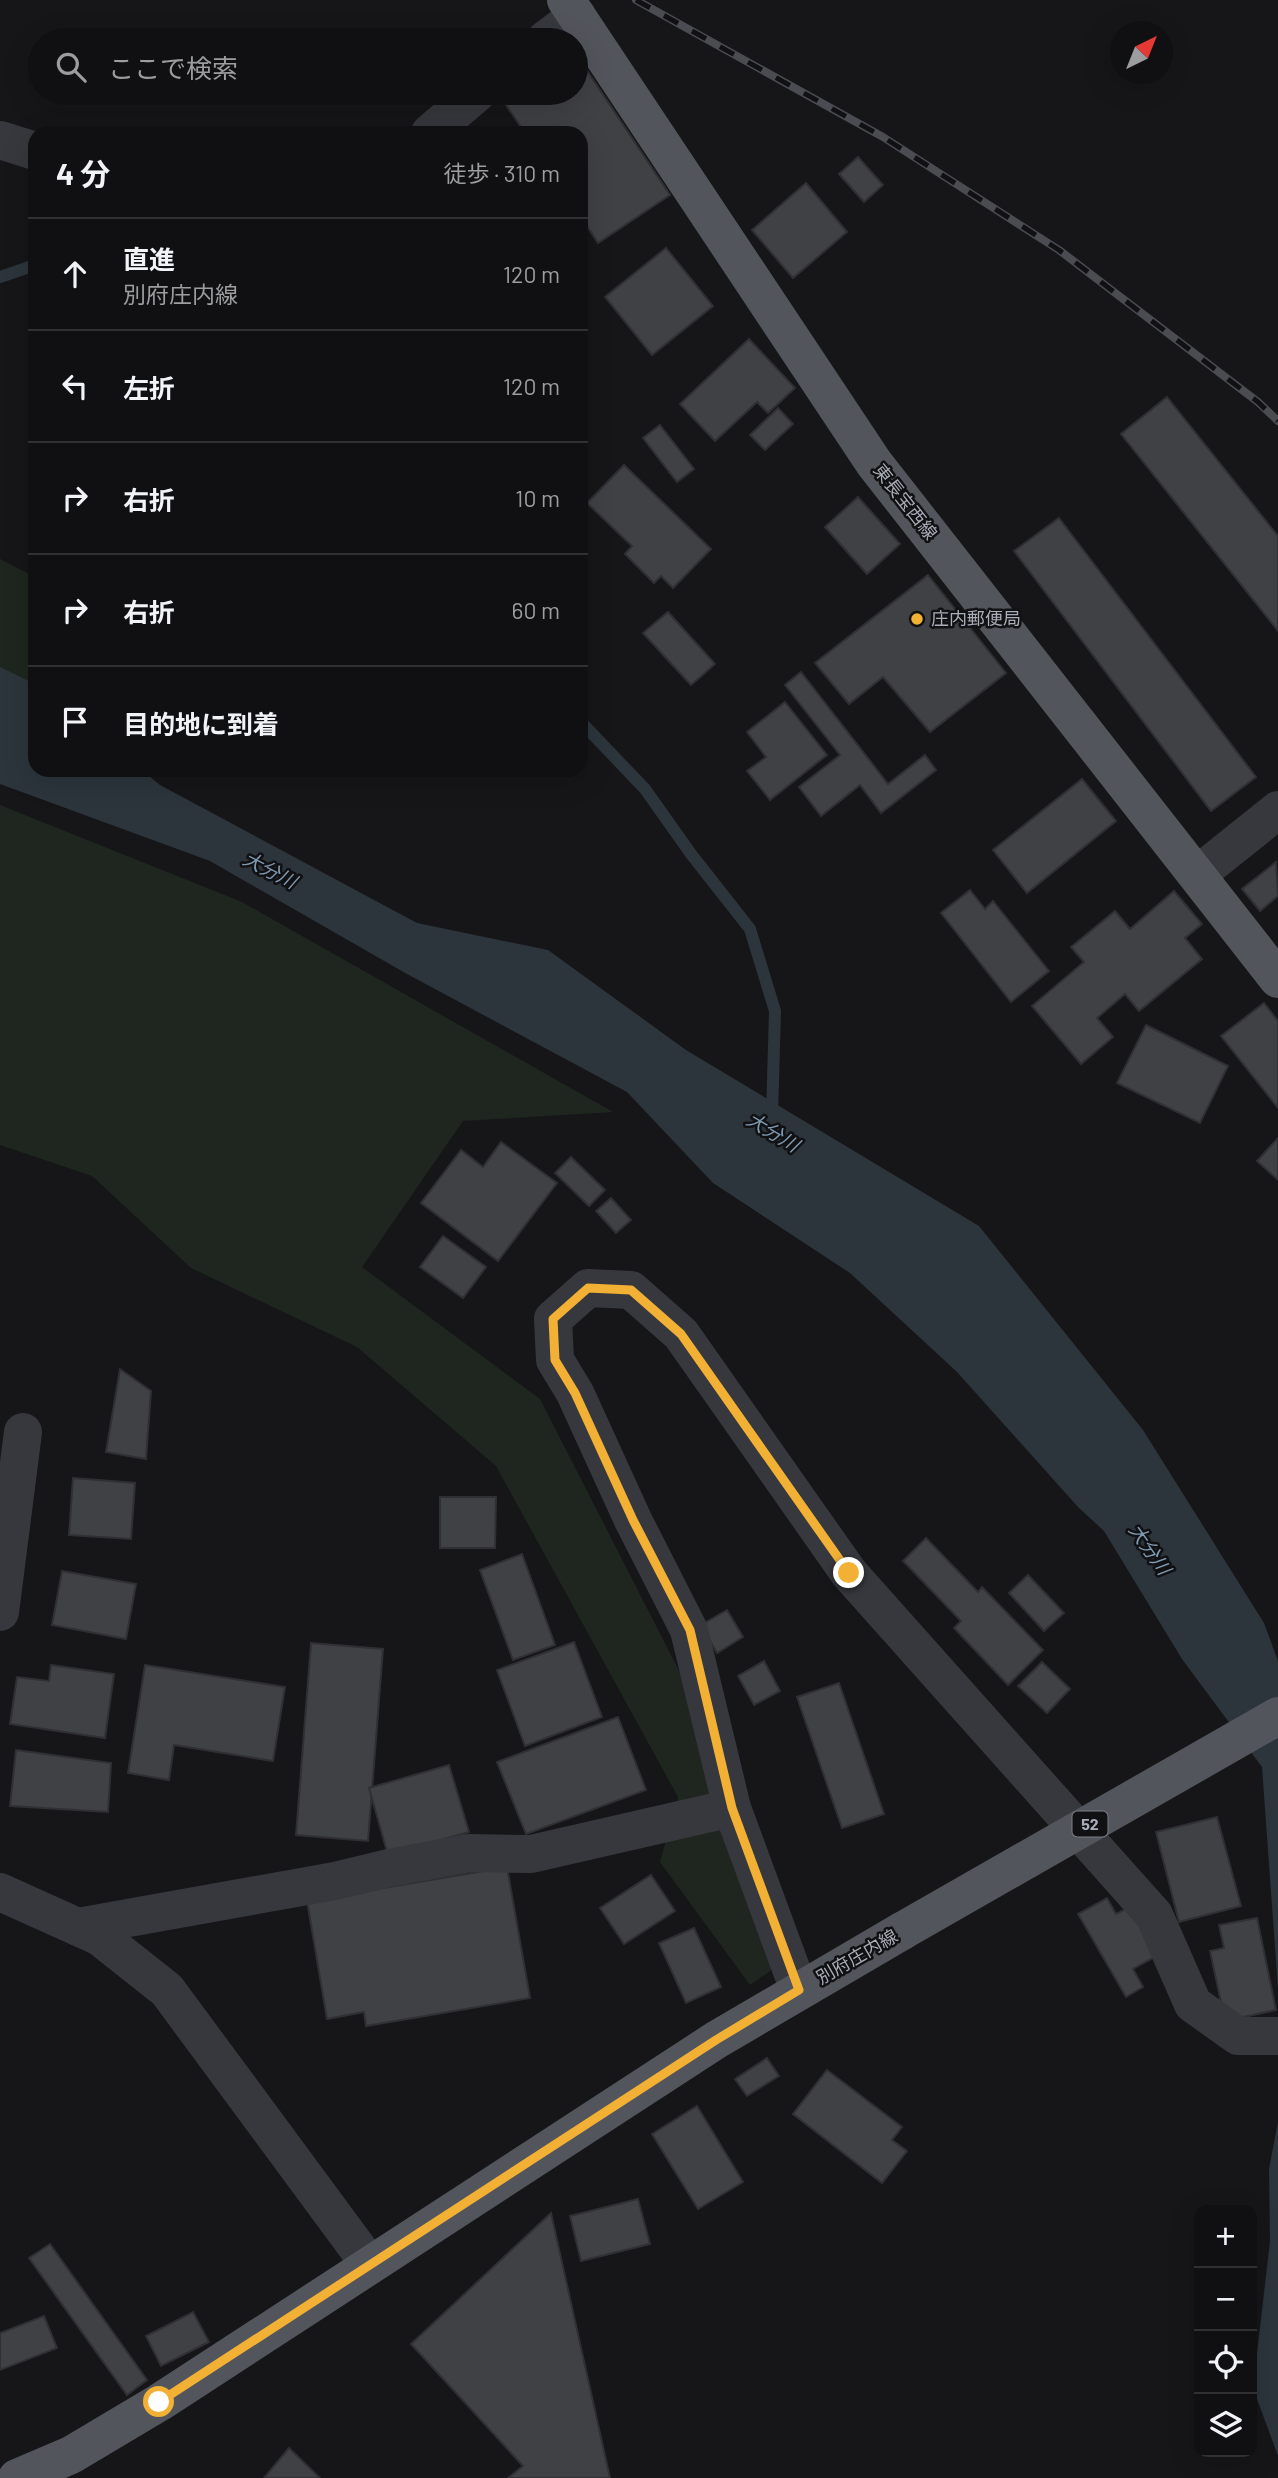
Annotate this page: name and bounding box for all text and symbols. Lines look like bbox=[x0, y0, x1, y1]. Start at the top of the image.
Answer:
north arrow bbox=[1110, 21, 1173, 84]
search box bbox=[28, 28, 588, 105]
icon: search bbox=[52, 48, 90, 86]
text: ここで検索 bbox=[108, 52, 238, 83]
text: 4 分 bbox=[56, 155, 110, 191]
text: 徒歩 · 310 m bbox=[444, 159, 560, 187]
text: 直進 bbox=[123, 243, 175, 274]
icon: ahead bbox=[56, 255, 94, 293]
text: 120 m bbox=[503, 260, 560, 288]
text: 別府庄内線 bbox=[123, 280, 238, 308]
icon: left bbox=[56, 367, 94, 405]
text: 左折 bbox=[123, 372, 175, 403]
text: 120 m bbox=[503, 372, 560, 400]
street label: 東長宝西線 bbox=[869, 459, 942, 544]
icon: right bbox=[56, 479, 94, 517]
text: 右折 bbox=[123, 484, 175, 515]
text: 10 m bbox=[515, 484, 560, 512]
icon: right bbox=[56, 591, 94, 629]
text: 右折 bbox=[123, 596, 175, 627]
text: 60 m bbox=[512, 596, 560, 624]
place label: 庄内郵便局 bbox=[931, 607, 1021, 629]
marker: 庄内郵便局 bbox=[909, 611, 925, 627]
icon: arrive bbox=[56, 703, 94, 741]
text: 目的地に到着 bbox=[123, 708, 279, 739]
water label: 大分川 bbox=[240, 846, 303, 894]
water label: 大分川 bbox=[743, 1107, 805, 1157]
water label: 大分川 bbox=[1125, 1519, 1177, 1580]
route end bbox=[833, 1557, 864, 1588]
road number: 52 bbox=[1072, 1812, 1108, 1836]
street label: 別府庄内線 bbox=[812, 1924, 901, 1988]
map controls bbox=[1194, 2205, 1257, 2457]
button: + bbox=[1194, 2205, 1257, 2268]
button: − bbox=[1194, 2268, 1257, 2331]
button: locate bbox=[1194, 2331, 1257, 2394]
route start bbox=[143, 2386, 174, 2417]
button: layers bbox=[1194, 2394, 1257, 2457]

